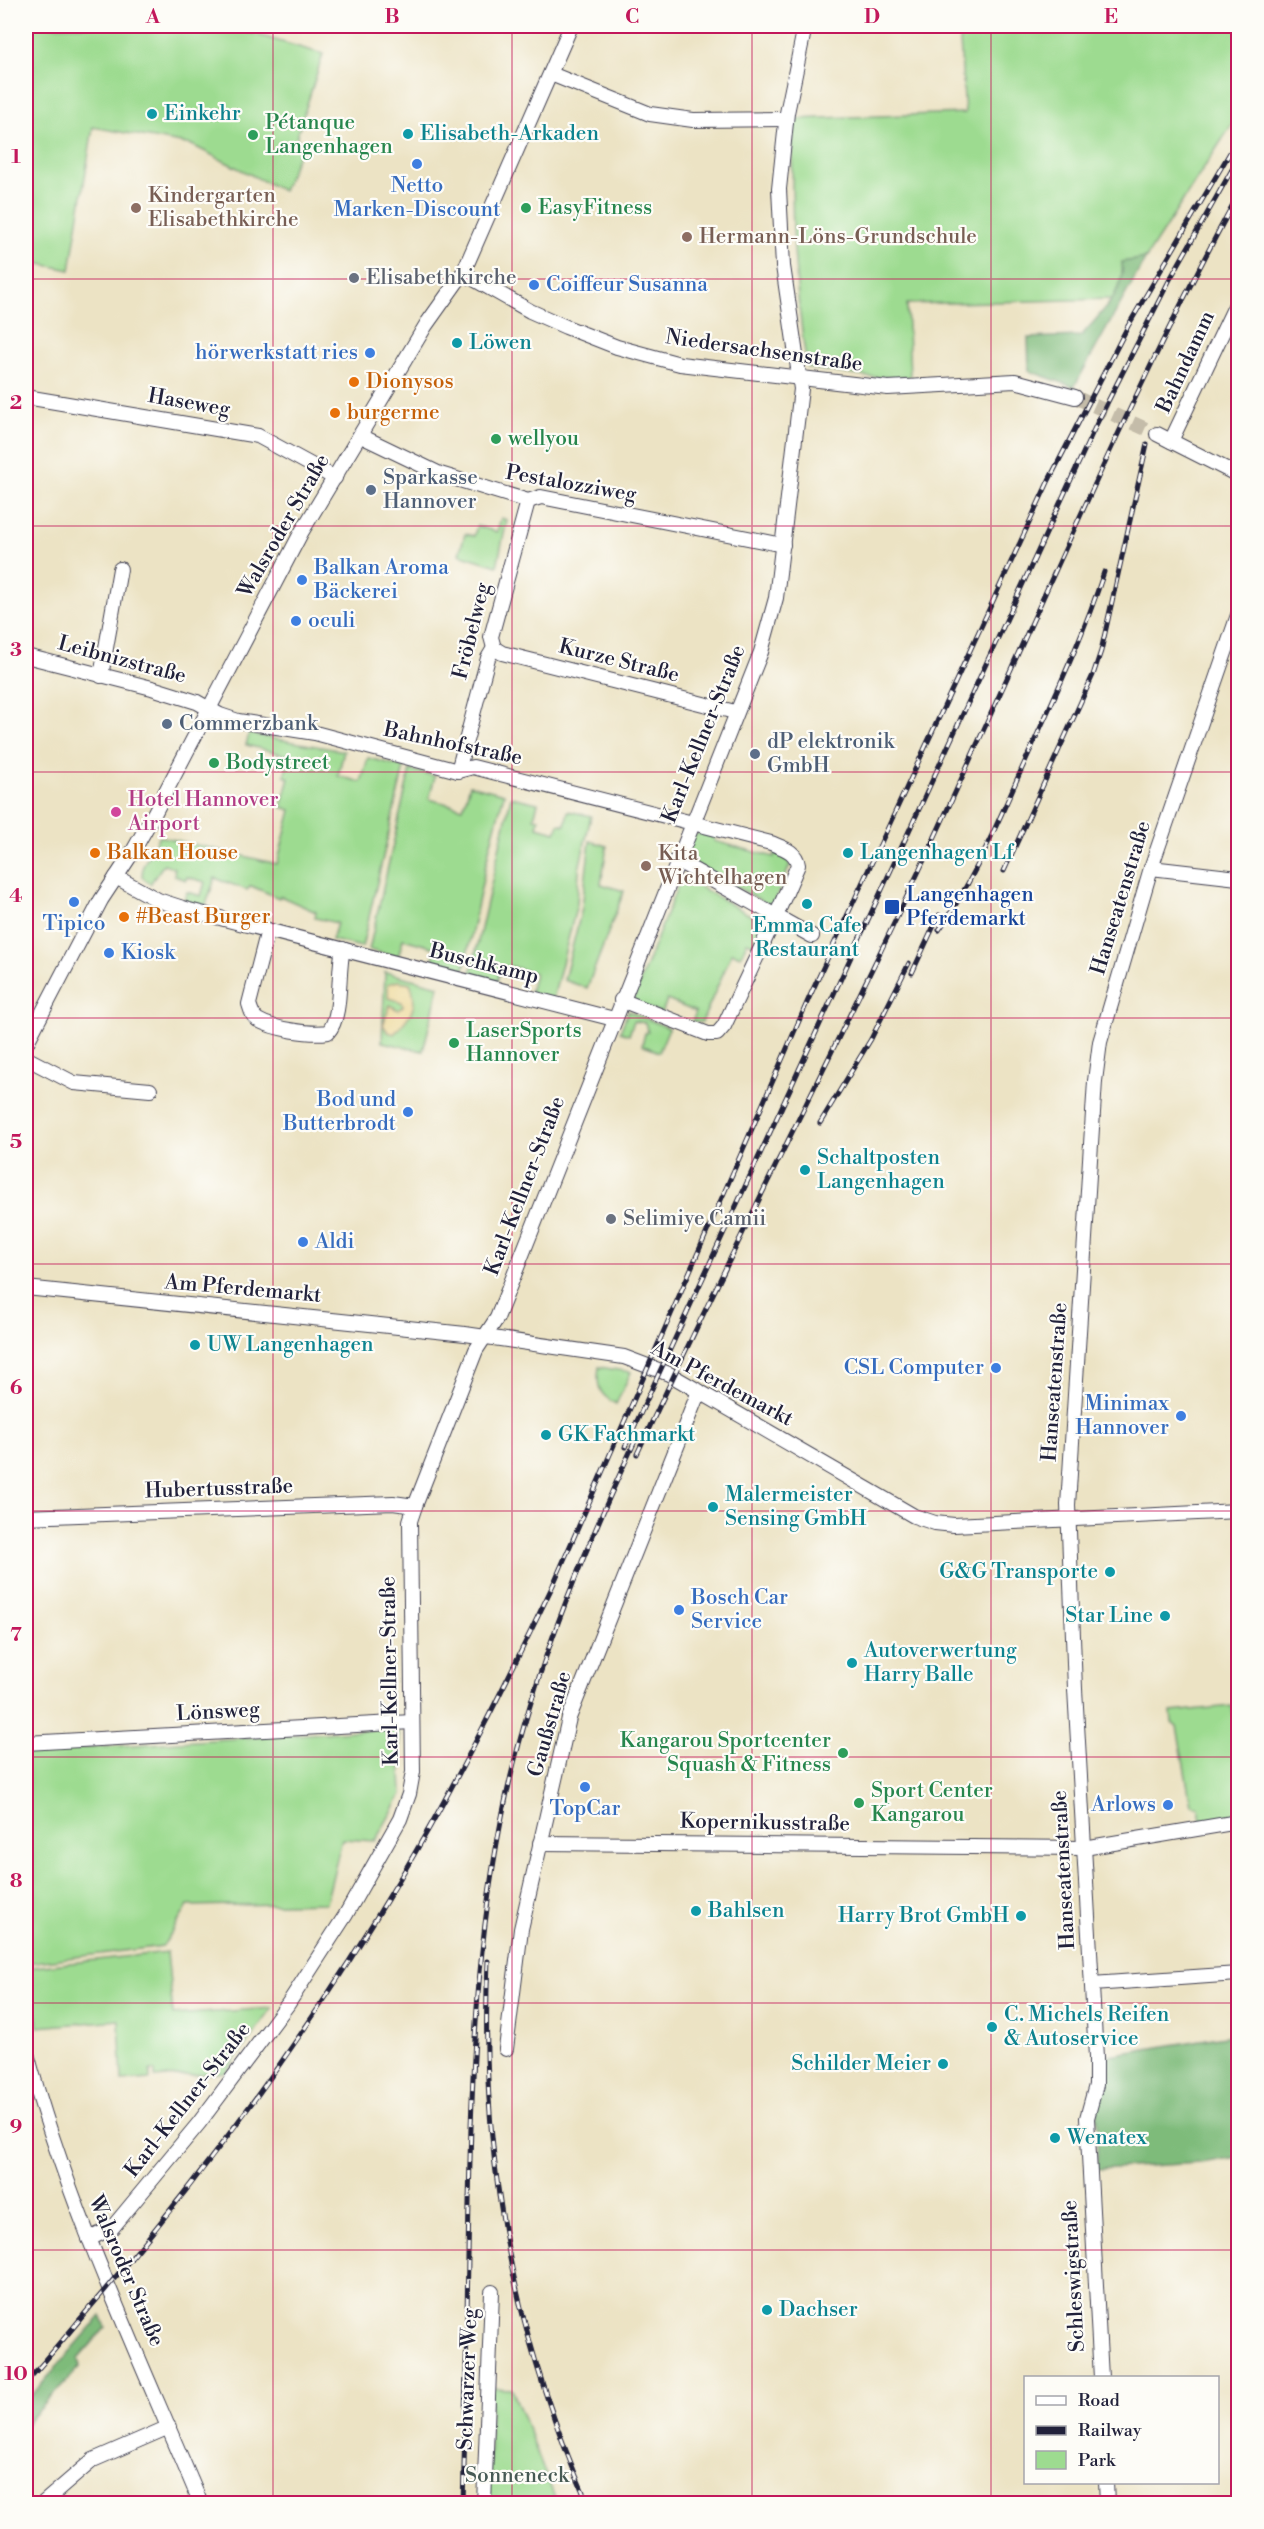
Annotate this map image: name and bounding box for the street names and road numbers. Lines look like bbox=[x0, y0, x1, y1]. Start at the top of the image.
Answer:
street label: Bahndamm bbox=[1151, 307, 1221, 418]
street label: Niedersachsenstraße bbox=[664, 324, 864, 378]
street label: Haseweg bbox=[146, 383, 232, 423]
street label: Walsroder Straße bbox=[232, 449, 336, 603]
street label: Pestalozziweg bbox=[504, 460, 639, 508]
street label: Fröbelweg bbox=[447, 580, 497, 682]
street label: Leibnizstraße bbox=[55, 630, 189, 690]
street label: Kurze Straße bbox=[556, 633, 682, 689]
street label: Karl-Kellner-Straße bbox=[656, 641, 752, 827]
street label: Bahnhofstraße bbox=[380, 716, 525, 771]
street label: Hanseatenstraße bbox=[1085, 818, 1157, 978]
street label: Buschkamp bbox=[426, 938, 541, 990]
street label: Karl-Kellner-Straße bbox=[479, 1093, 571, 1279]
street label: Am Pferdemarkt bbox=[163, 1269, 323, 1309]
street label: Hanseatenstraße bbox=[1036, 1301, 1074, 1463]
street label: Am Pferdemarkt bbox=[646, 1335, 798, 1433]
street label: Hubertusstraße bbox=[144, 1473, 294, 1505]
street label: Karl-Kellner-Straße bbox=[375, 1576, 405, 1766]
street label: Gaußstraße bbox=[523, 1668, 577, 1780]
street label: Lönsweg bbox=[176, 1697, 261, 1727]
street label: Hanseatenstraße bbox=[1047, 1790, 1081, 1950]
street label: Kopernikusstraße bbox=[680, 1809, 850, 1837]
street label: Karl-Kellner-Straße bbox=[119, 2017, 257, 2183]
street label: Walsroder Straße bbox=[82, 2191, 170, 2351]
street label: Schleswigstraße bbox=[1057, 2199, 1091, 2353]
street label: Schwarzer Weg bbox=[453, 2307, 483, 2451]

